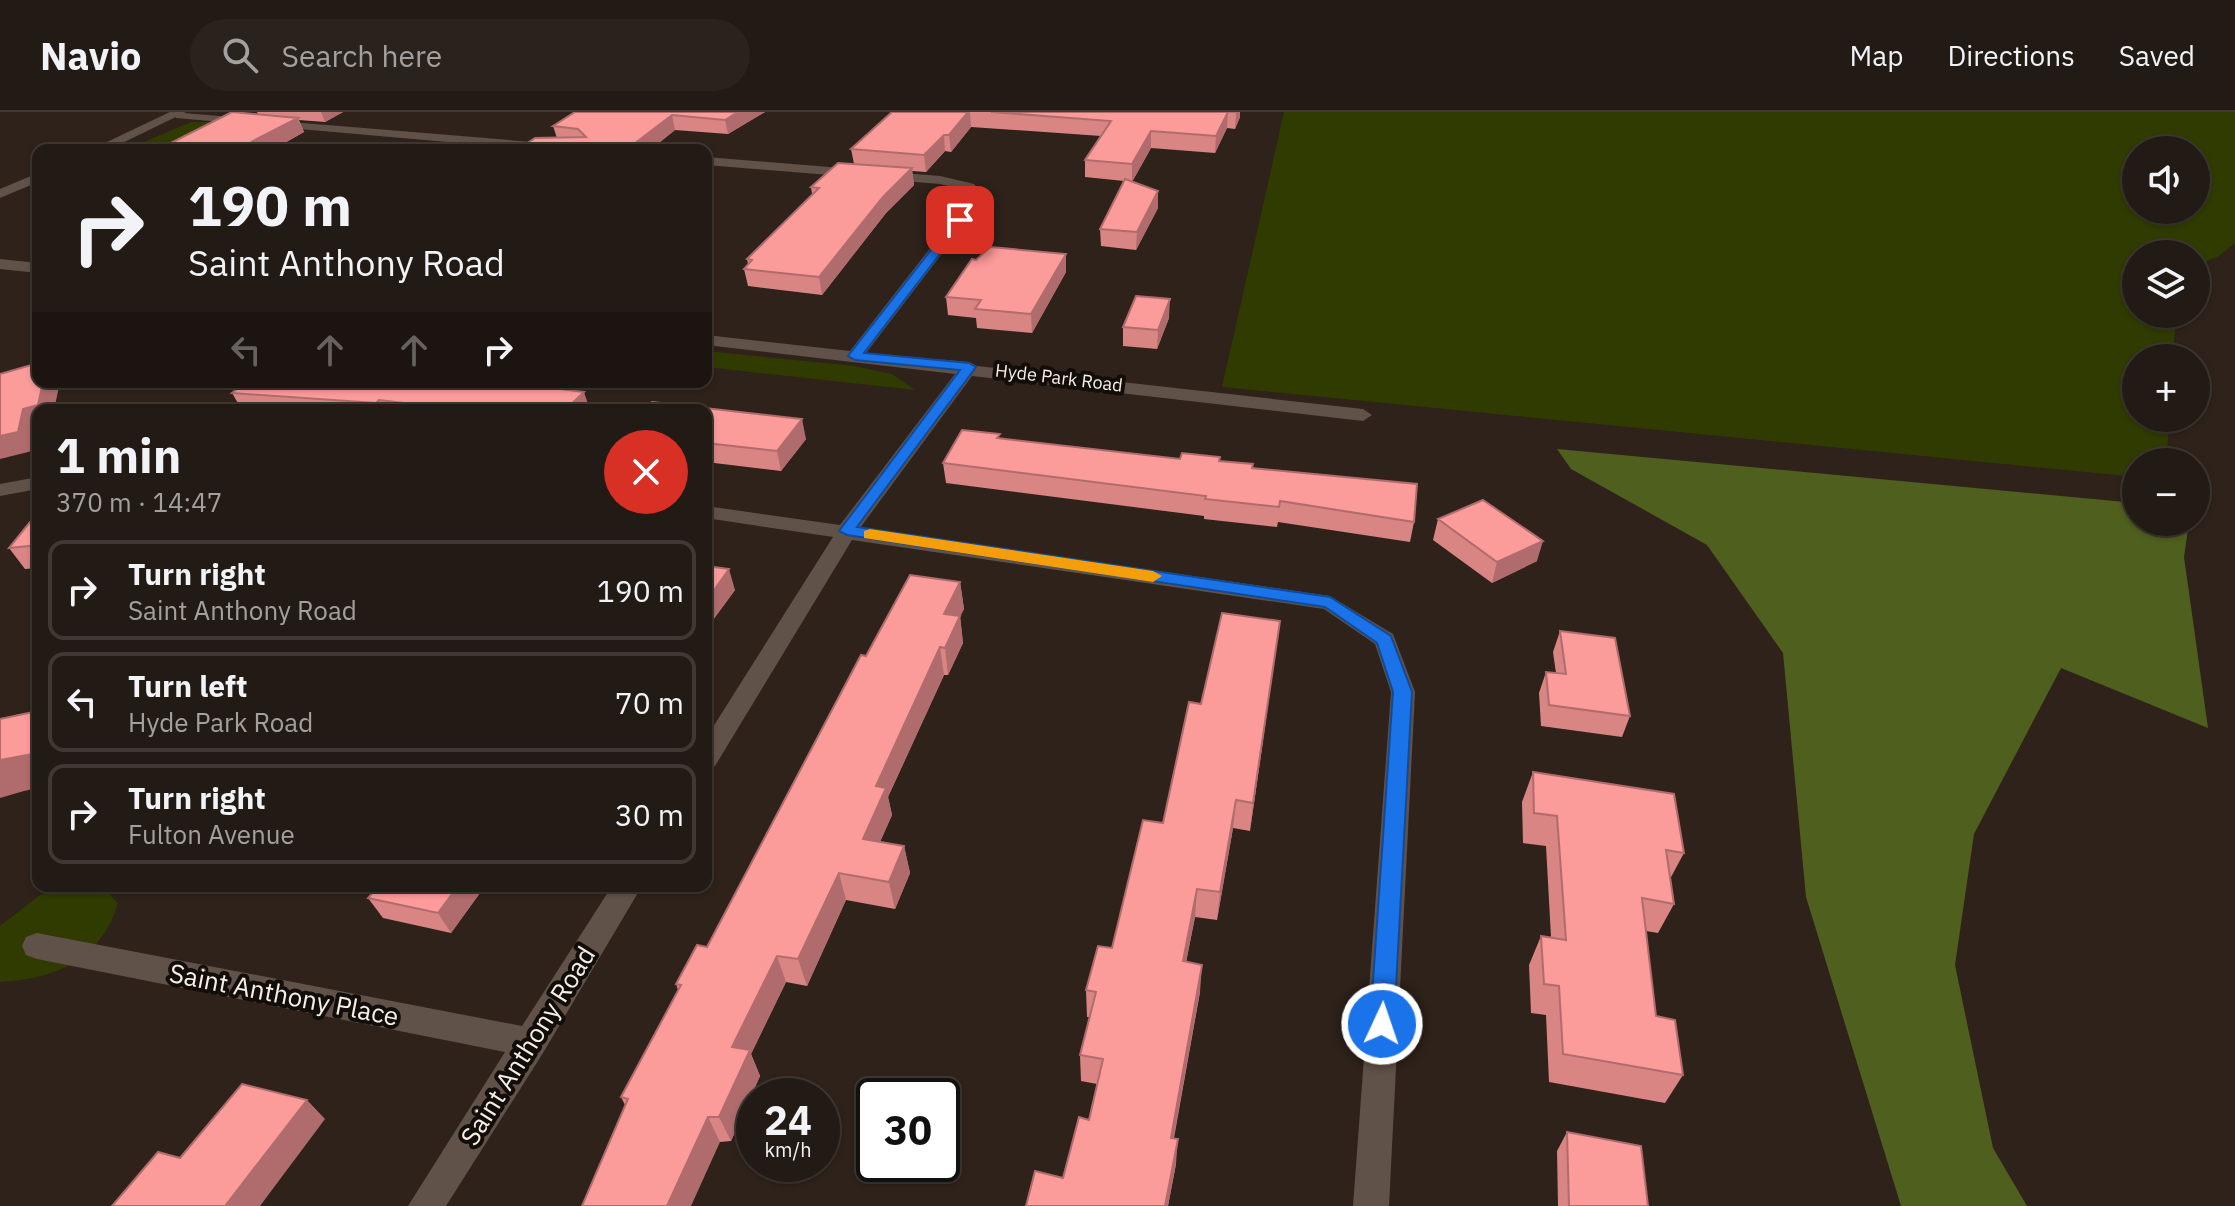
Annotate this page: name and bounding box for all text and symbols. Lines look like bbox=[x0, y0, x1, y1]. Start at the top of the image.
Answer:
search box bbox=[190, 19, 750, 91]
text: Navio bbox=[40, 31, 142, 80]
icon: search bbox=[218, 33, 262, 77]
text: Search here bbox=[282, 36, 442, 75]
text: Map bbox=[1849, 37, 1903, 74]
text: Directions bbox=[1947, 37, 2075, 74]
text: Saved bbox=[2119, 37, 2195, 74]
map controls bbox=[2122, 136, 2210, 536]
button: sound bbox=[2122, 136, 2210, 224]
text: 190 m bbox=[188, 169, 352, 241]
icon: right bbox=[56, 176, 160, 280]
pin bbox=[926, 186, 994, 254]
icon: arrive bbox=[938, 198, 982, 242]
text: Saint Anthony Road bbox=[188, 239, 505, 286]
button: layers bbox=[2122, 240, 2210, 328]
icon: left bbox=[224, 328, 268, 372]
icon: ahead bbox=[308, 328, 352, 372]
icon: ahead bbox=[392, 328, 436, 372]
icon: right bbox=[476, 328, 520, 372]
button: + bbox=[2122, 344, 2210, 432]
street label: Hyde Park Road bbox=[994, 358, 1124, 397]
text: 1 min bbox=[56, 424, 181, 486]
button: close bbox=[604, 430, 688, 514]
button: − bbox=[2122, 448, 2210, 536]
text: 370 m · 14:47 bbox=[56, 485, 222, 519]
text: Turn right bbox=[128, 554, 266, 593]
icon: right bbox=[60, 568, 104, 612]
text: 190 m bbox=[597, 571, 684, 610]
text: Saint Anthony Road bbox=[128, 593, 357, 627]
text: Turn left bbox=[128, 666, 247, 705]
icon: left bbox=[60, 680, 104, 724]
text: 70 m bbox=[615, 683, 684, 722]
text: Hyde Park Road bbox=[128, 705, 313, 739]
text: Turn right bbox=[128, 778, 266, 817]
icon: right bbox=[60, 792, 104, 836]
text: 30 m bbox=[615, 795, 684, 834]
text: Fulton Avenue bbox=[128, 817, 295, 851]
street label: Saint Anthony Road bbox=[452, 939, 602, 1152]
street label: Saint Anthony Place bbox=[167, 955, 402, 1033]
position arrow bbox=[1340, 982, 1424, 1066]
speed limit sign: 30 bbox=[856, 1078, 960, 1182]
text: 24 bbox=[764, 1094, 812, 1146]
text: km/h bbox=[764, 1136, 812, 1163]

